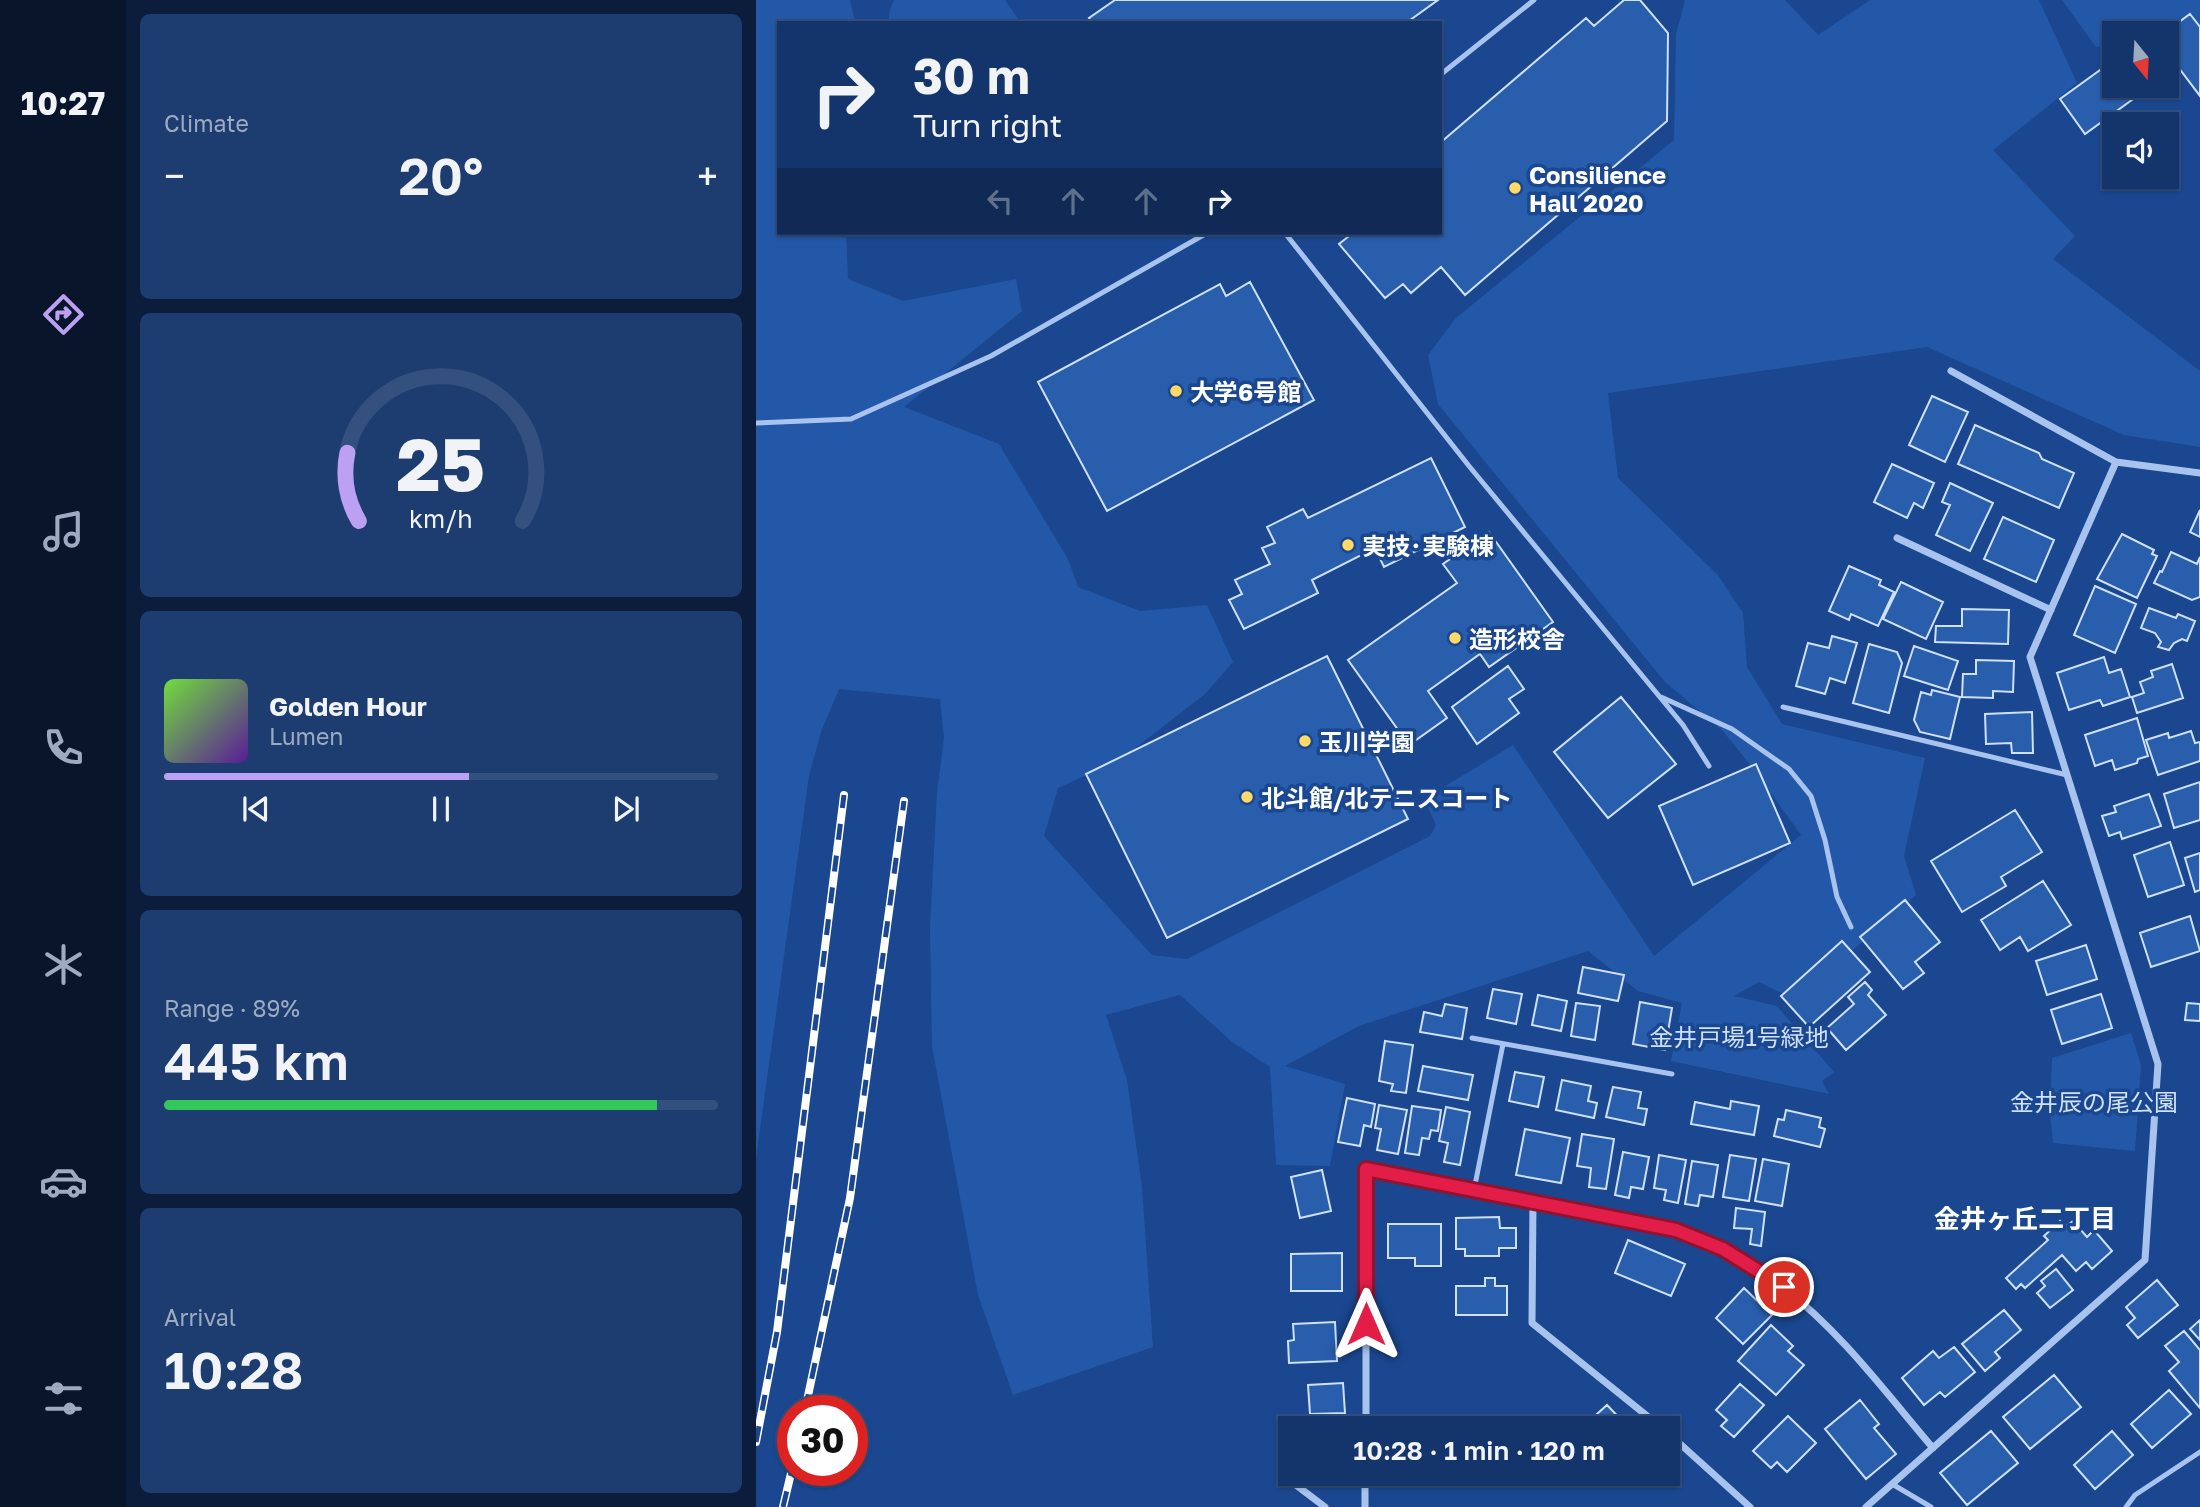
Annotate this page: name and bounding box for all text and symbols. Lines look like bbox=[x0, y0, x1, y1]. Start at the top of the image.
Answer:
north arrow bbox=[2102, 21, 2179, 98]
map controls bbox=[2102, 21, 2179, 189]
text: 30 m bbox=[913, 46, 1030, 105]
icon: right bbox=[798, 49, 889, 140]
text: 10:27 bbox=[21, 84, 105, 122]
text: Turn right bbox=[913, 106, 1062, 144]
text: Climate bbox=[164, 109, 249, 137]
button: sound bbox=[2102, 112, 2179, 189]
text: 20° bbox=[399, 144, 483, 206]
text: − bbox=[164, 153, 185, 198]
text: + bbox=[697, 153, 718, 198]
place label: Consilience Hall 2020 bbox=[1529, 160, 1666, 217]
marker: Consilience Hall 2020 bbox=[1507, 180, 1523, 196]
icon: left bbox=[981, 182, 1019, 220]
icon: ahead bbox=[1054, 182, 1092, 220]
icon: ahead bbox=[1127, 182, 1165, 220]
icon: right bbox=[1200, 182, 1238, 220]
icon: directions bbox=[39, 290, 88, 339]
place label: 大学6号館 bbox=[1190, 377, 1301, 406]
marker: 大学6号館 bbox=[1168, 383, 1184, 399]
text: 25 bbox=[397, 420, 485, 507]
text: km/h bbox=[409, 503, 473, 534]
icon: music bbox=[39, 507, 88, 556]
place label: 実技･実験棟 bbox=[1362, 531, 1494, 560]
marker: 実技･実験棟 bbox=[1340, 537, 1356, 553]
place label: 造形校舎 bbox=[1469, 624, 1565, 653]
marker: 造形校舎 bbox=[1447, 630, 1463, 646]
text: Golden Hour bbox=[269, 691, 427, 722]
text: Lumen bbox=[269, 722, 343, 750]
icon: phone bbox=[39, 723, 88, 772]
place label: 玉川学園 bbox=[1319, 727, 1415, 756]
marker: 玉川学園 bbox=[1297, 733, 1313, 749]
place label: 北斗館/北テニスコート bbox=[1261, 783, 1513, 812]
marker: 北斗館/北テニスコート bbox=[1239, 789, 1255, 805]
icon: previous bbox=[237, 790, 275, 828]
icon: pause bbox=[422, 790, 460, 828]
icon: next bbox=[607, 790, 645, 828]
icon: climate bbox=[39, 940, 88, 989]
text: Range · 89% bbox=[164, 994, 300, 1022]
park label: 金井戸場1号緑地 bbox=[1649, 1022, 1829, 1051]
text: 445 km bbox=[164, 1029, 349, 1091]
park label: 金井辰の尾公園 bbox=[2010, 1087, 2178, 1116]
icon: car bbox=[39, 1157, 88, 1206]
district label: 金井ヶ丘二丁目 bbox=[1934, 1203, 2116, 1234]
pin bbox=[1754, 1257, 1814, 1317]
icon: arrive bbox=[1765, 1268, 1803, 1306]
position arrow bbox=[1329, 1287, 1403, 1361]
text: Arrival bbox=[164, 1303, 236, 1331]
text: 10:28 bbox=[164, 1338, 303, 1400]
icon: filters bbox=[39, 1374, 88, 1423]
speed limit sign: 30 bbox=[777, 1395, 868, 1486]
text: 10:28 · 1 min · 120 m bbox=[1353, 1435, 1605, 1466]

